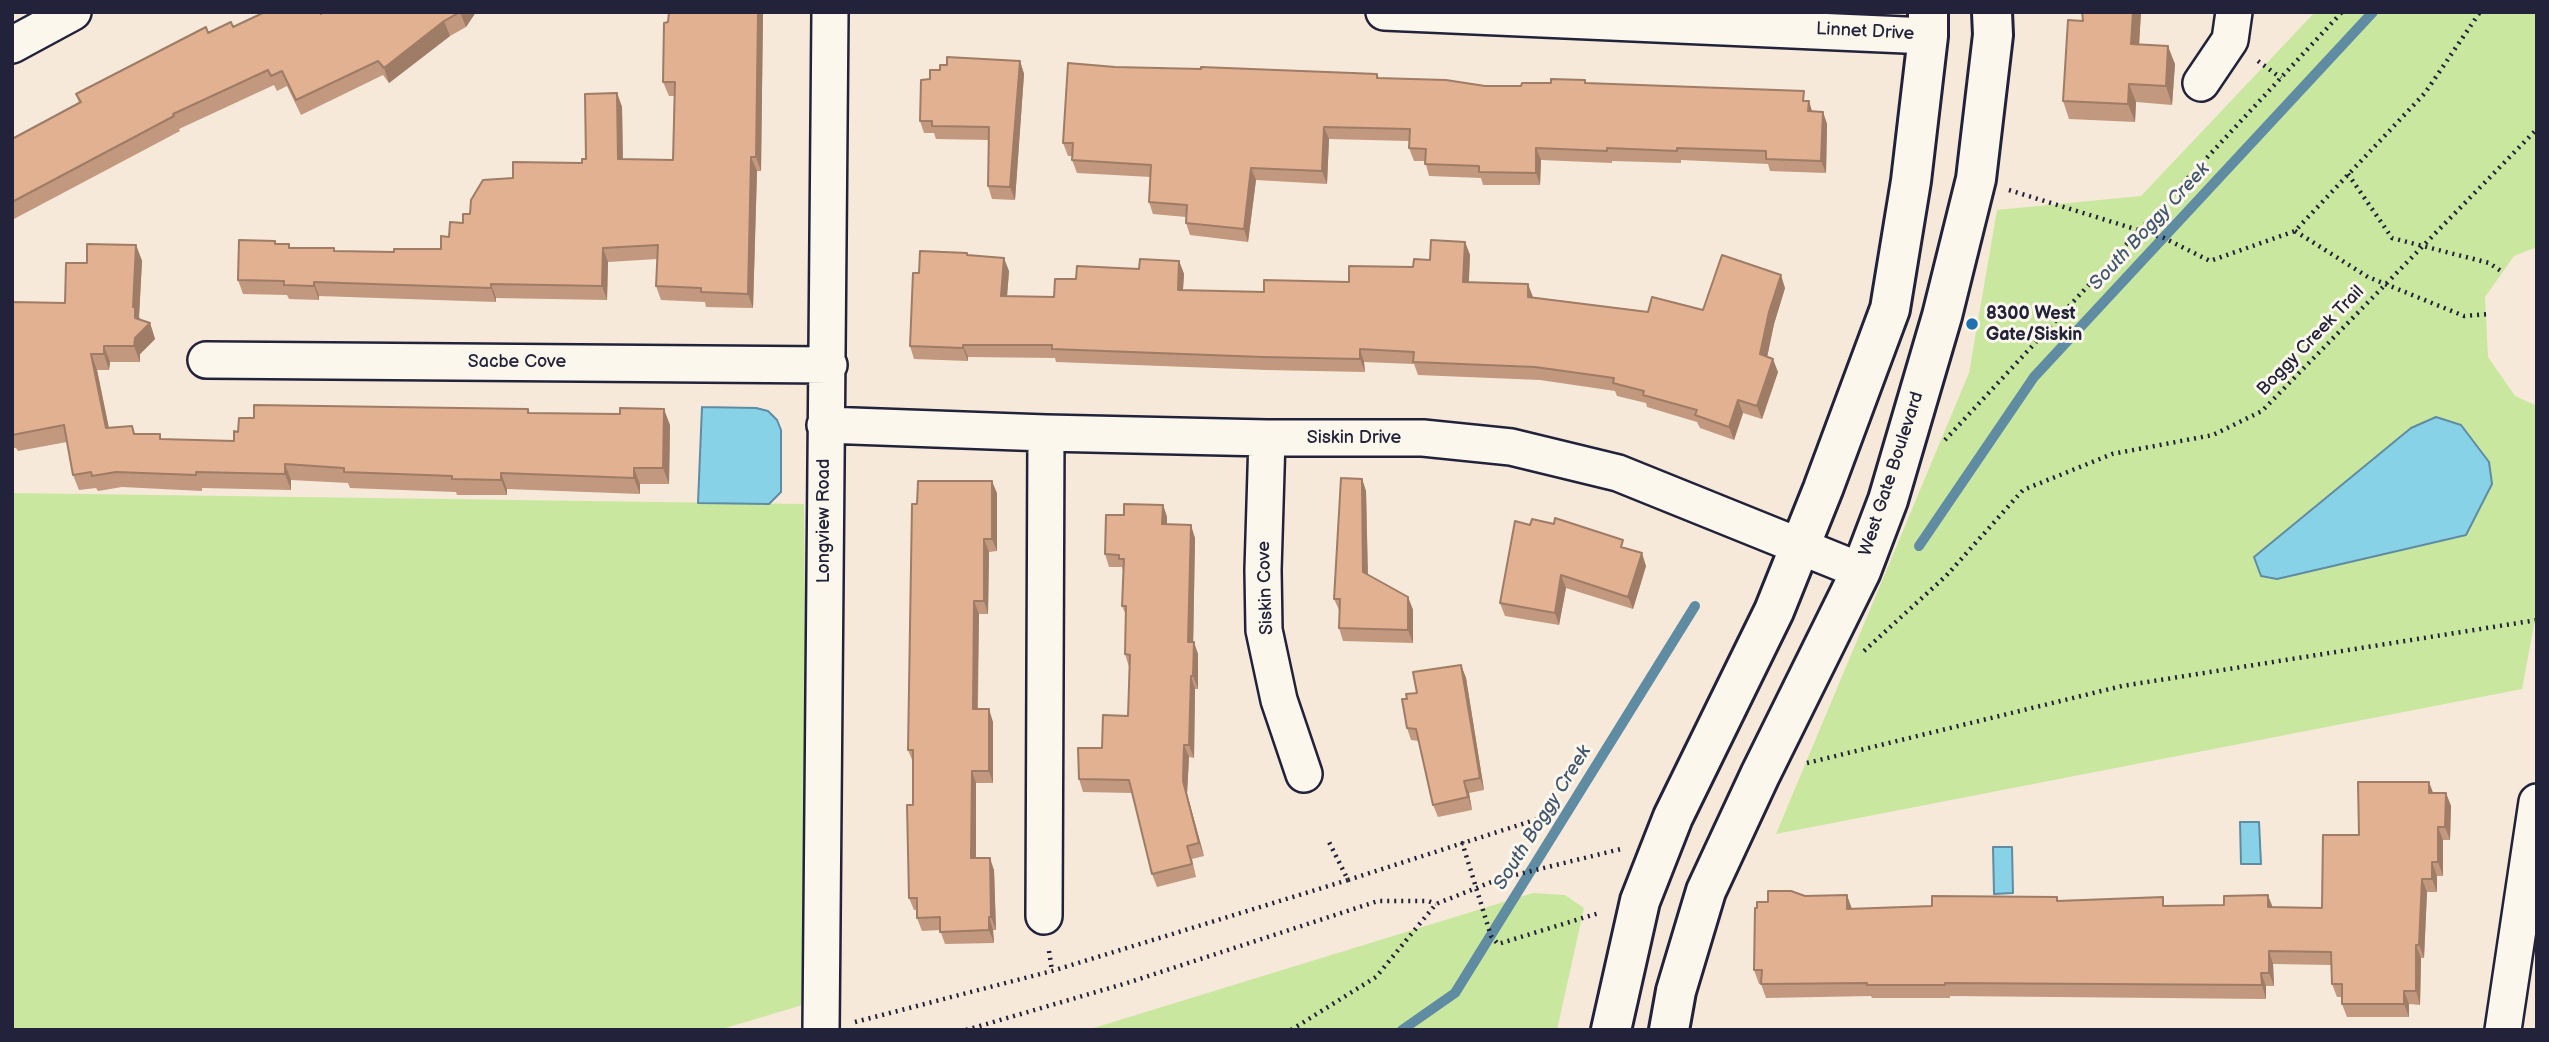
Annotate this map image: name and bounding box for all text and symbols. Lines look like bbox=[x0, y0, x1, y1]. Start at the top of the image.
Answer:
street label: Linnet Drive bbox=[1815, 19, 1915, 45]
water label: South Boggy Creek bbox=[2085, 158, 2215, 296]
street label: Boggy Creek Trail bbox=[2253, 281, 2369, 401]
place label: 8300 West Gate/Siskin bbox=[1986, 303, 2082, 346]
marker: 8300 West Gate/Siskin bbox=[1964, 316, 1980, 332]
street label: Sacbe Cove bbox=[468, 351, 566, 373]
street label: West Gate Boulevard bbox=[1855, 389, 1929, 559]
street label: Siskin Drive bbox=[1307, 427, 1401, 449]
street label: Longview Road bbox=[813, 459, 835, 583]
street label: Siskin Cove bbox=[1254, 541, 1278, 635]
water label: South Boggy Creek bbox=[1489, 742, 1597, 894]

